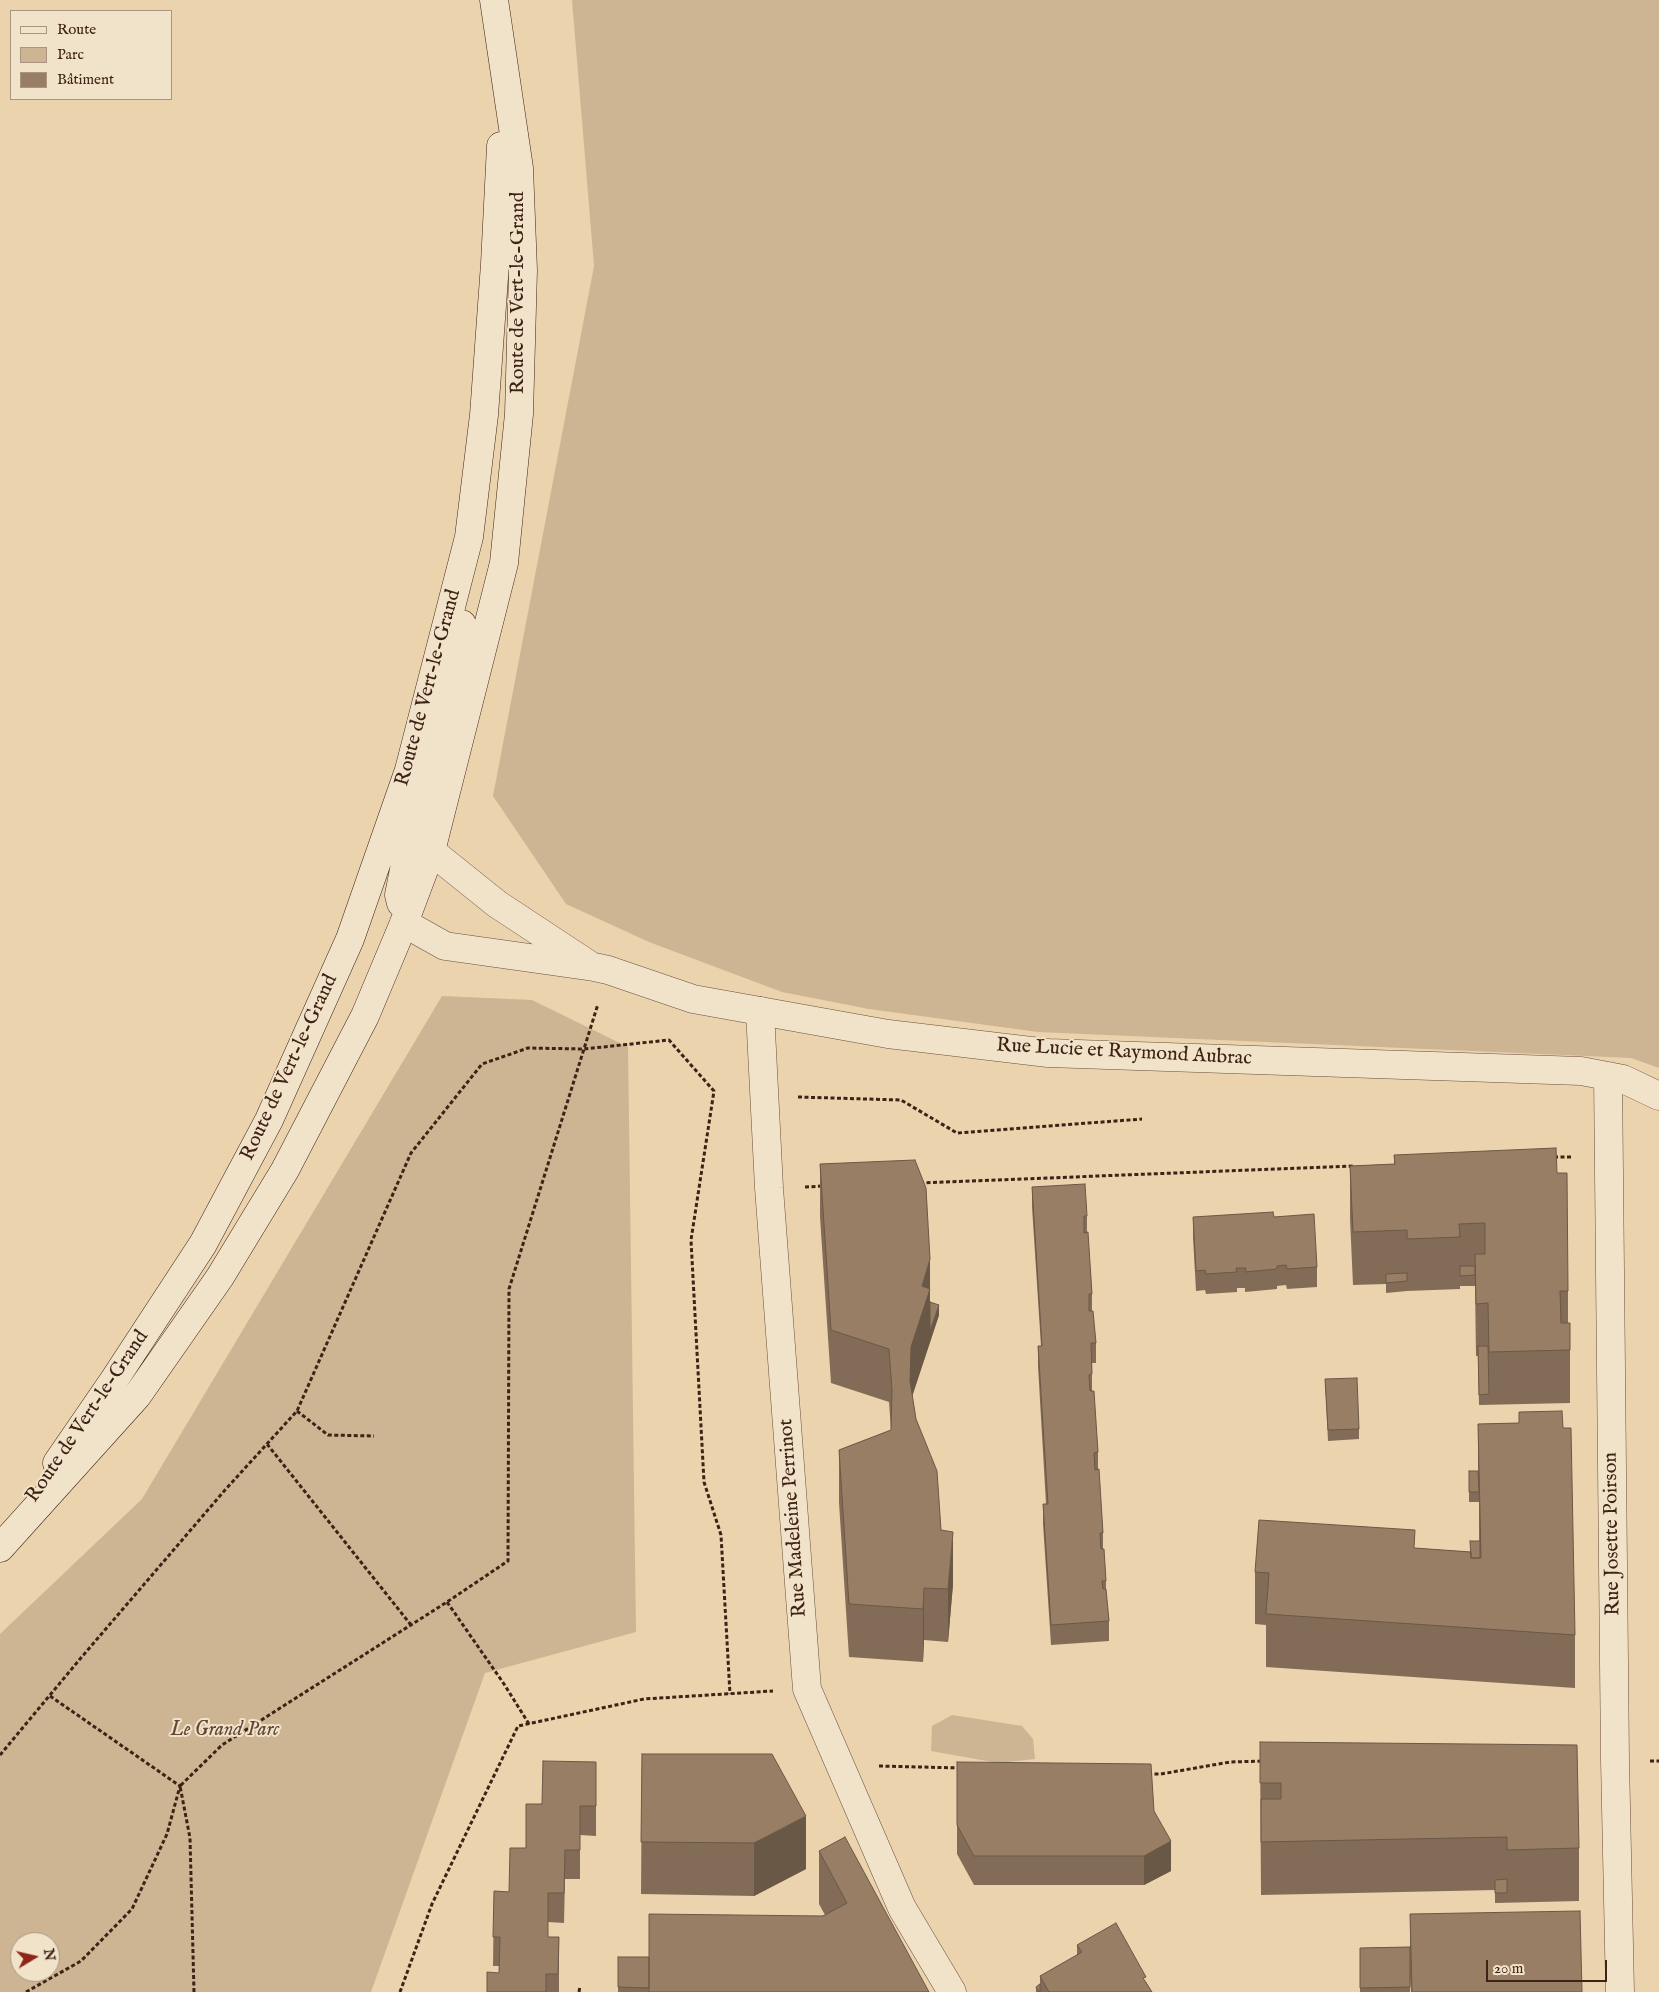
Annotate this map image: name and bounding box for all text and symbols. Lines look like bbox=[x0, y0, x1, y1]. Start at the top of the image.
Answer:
legend bbox=[10, 10, 172, 100]
text: Route bbox=[57, 20, 96, 39]
text: Parc bbox=[57, 45, 84, 64]
text: Bâtiment bbox=[57, 70, 114, 89]
street label: Route de Vert-le-Grand bbox=[507, 192, 531, 394]
street label: Route de Vert-le-Grand bbox=[391, 587, 467, 789]
street label: Route de Vert-le-Grand bbox=[236, 971, 344, 1165]
street label: Rue Lucie et Raymond Aubrac bbox=[996, 1034, 1252, 1072]
street label: Route de Vert-le-Grand bbox=[21, 1326, 155, 1508]
street label: Rue Madeleine Perrinot bbox=[775, 1418, 813, 1618]
street label: Rue Josette Poirson bbox=[1600, 1452, 1626, 1616]
park label: Le Grand Parc bbox=[171, 1719, 279, 1743]
north arrow bbox=[10, 1932, 60, 1982]
text: N bbox=[39, 1947, 59, 1962]
scale bar bbox=[1489, 1950, 1610, 1982]
text: 20 m bbox=[1494, 1959, 1523, 1978]

